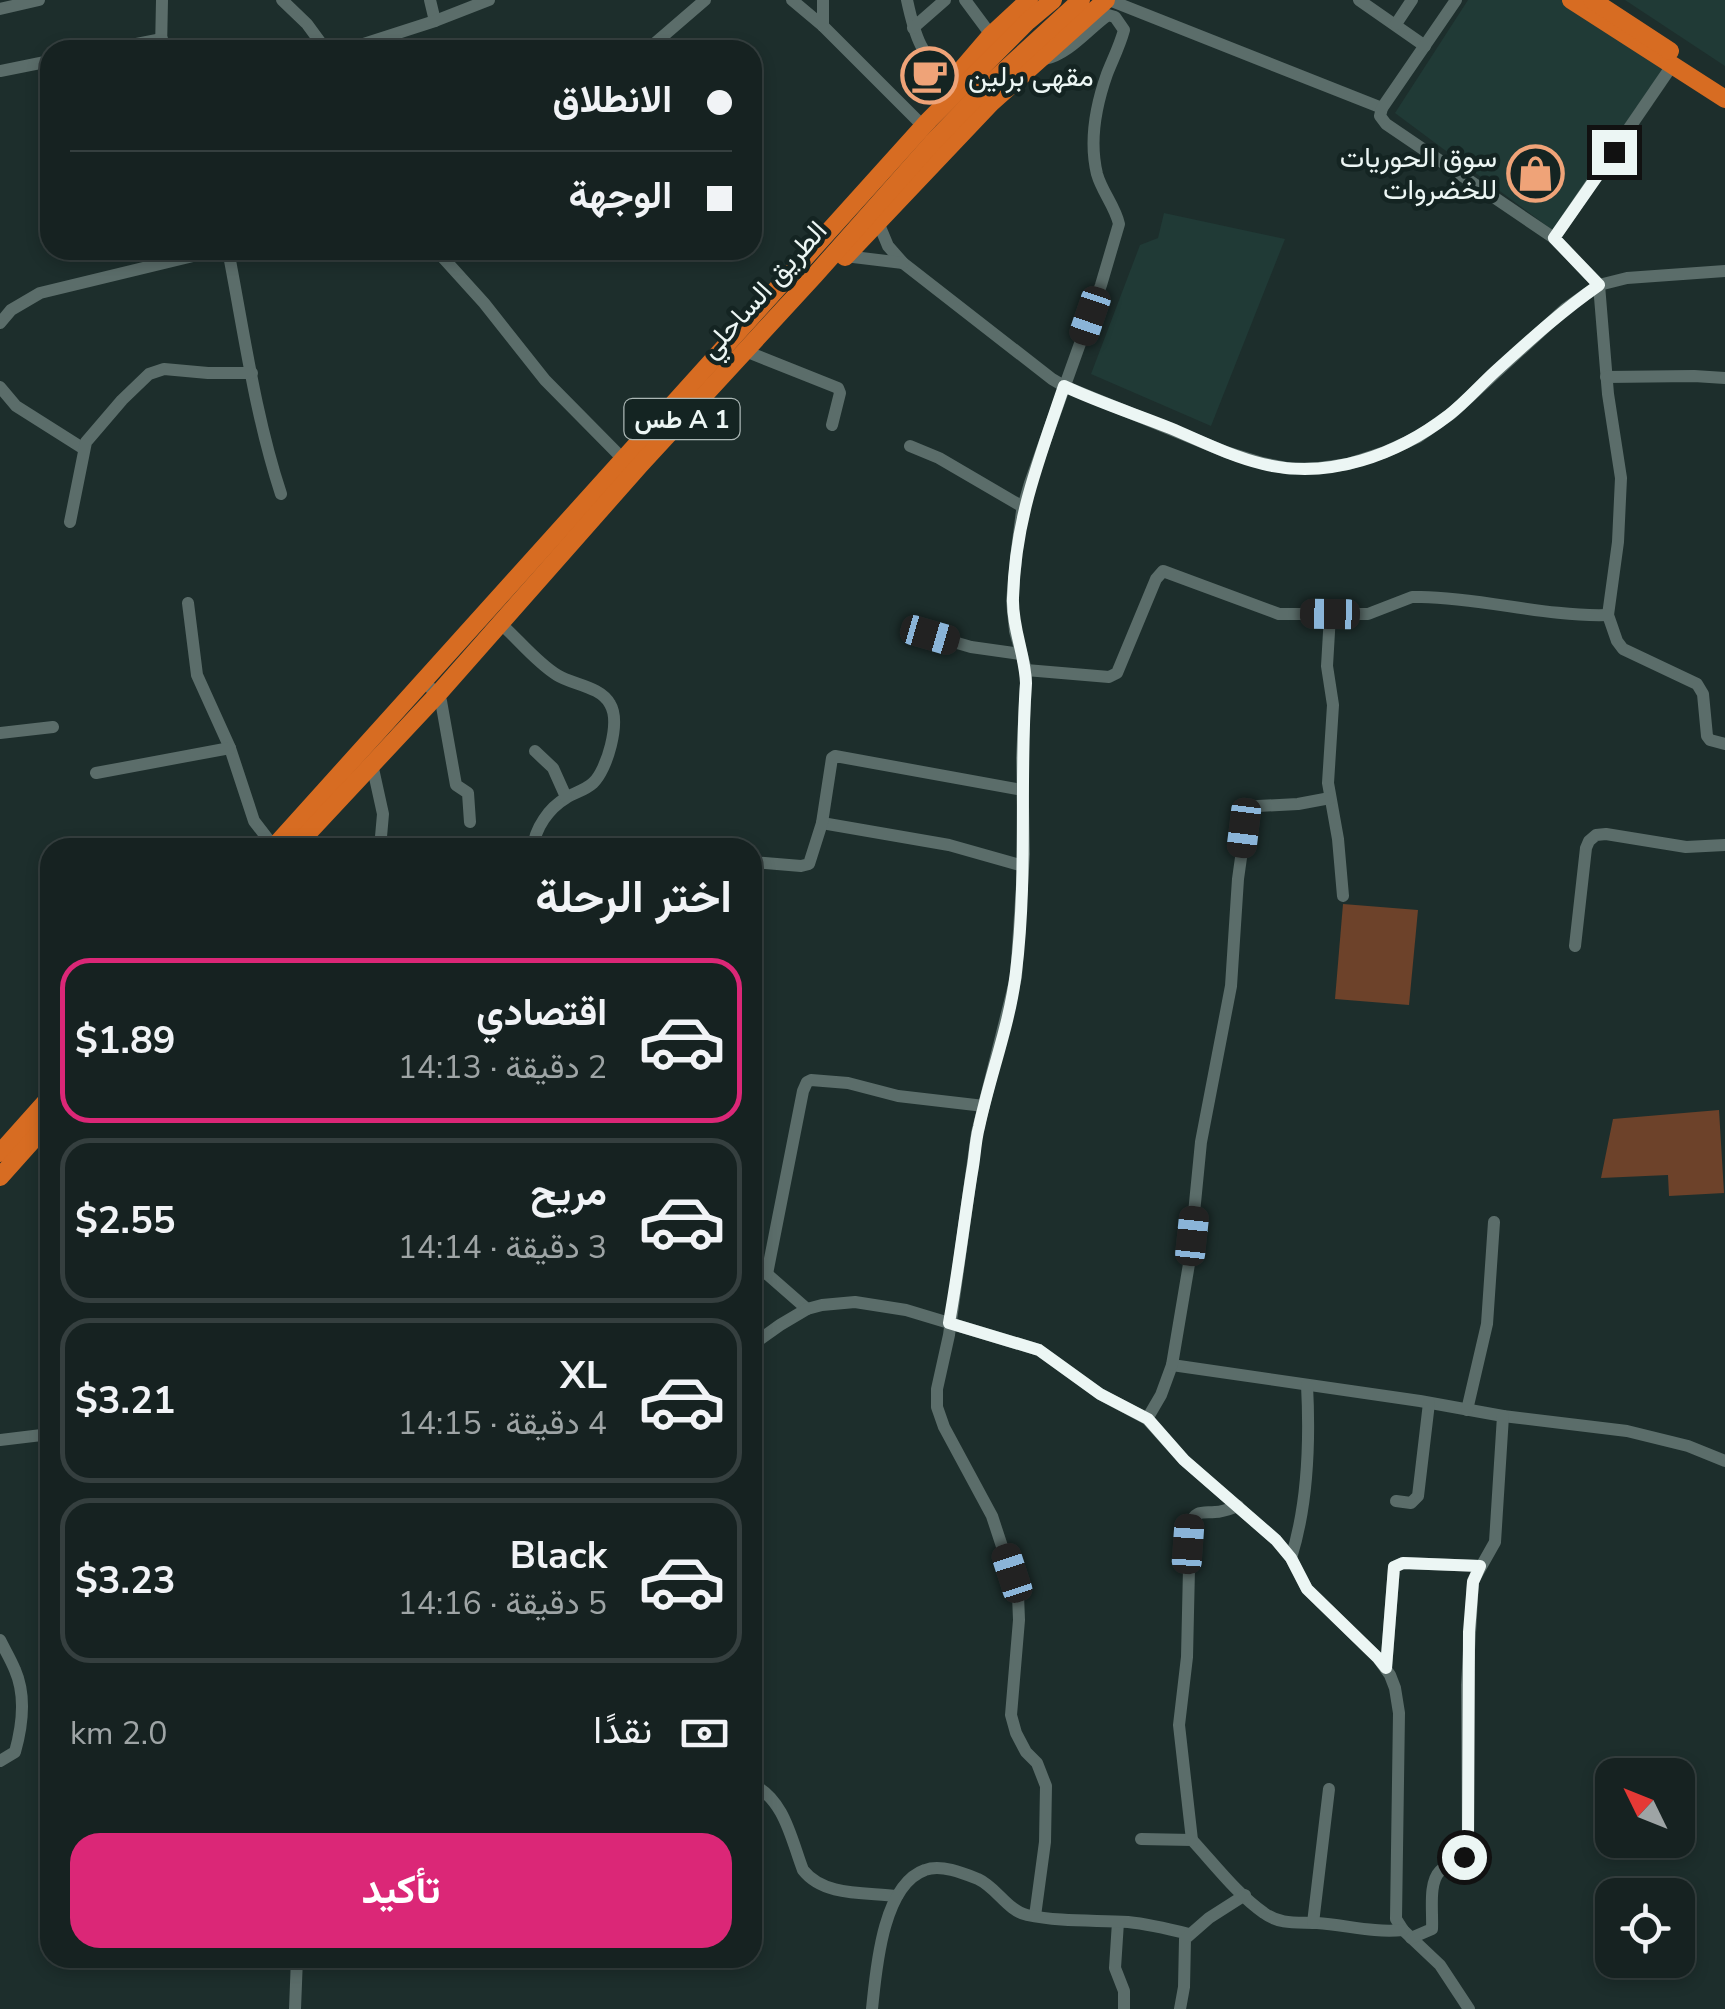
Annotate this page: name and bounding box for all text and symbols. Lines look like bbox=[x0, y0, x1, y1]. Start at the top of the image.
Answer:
cafe icon: مقهى برلين bbox=[899, 46, 959, 106]
place label: مقهى برلين bbox=[968, 58, 1094, 96]
text: الانطلاق bbox=[553, 74, 672, 125]
route end bbox=[1592, 130, 1637, 175]
place label: سوق الحوريات للخضروات bbox=[1340, 139, 1497, 209]
shop icon: سوق الحوريات للخضروات bbox=[1506, 143, 1566, 203]
text: الوجهة bbox=[569, 170, 672, 221]
street label: الطريق الساحلي bbox=[692, 213, 838, 369]
car bbox=[1066, 283, 1114, 349]
road number: طس A 1 bbox=[624, 399, 740, 439]
car bbox=[1300, 598, 1360, 630]
car bbox=[897, 612, 963, 658]
car bbox=[1225, 796, 1263, 860]
text: اختر الرحلة bbox=[535, 867, 732, 928]
text: اقتصادي bbox=[476, 987, 607, 1038]
icon: car bbox=[637, 996, 727, 1086]
text: $1.89 bbox=[75, 1015, 176, 1066]
text: 2 دقيقة · 14:13 bbox=[398, 1046, 607, 1089]
text: مريح bbox=[531, 1167, 607, 1218]
icon: car bbox=[637, 1176, 727, 1266]
text: $2.55 bbox=[75, 1195, 176, 1246]
car bbox=[1174, 1205, 1210, 1267]
text: 3 دقيقة · 14:14 bbox=[398, 1226, 607, 1269]
text: XL bbox=[560, 1350, 607, 1401]
icon: car bbox=[637, 1356, 727, 1446]
text: $3.21 bbox=[75, 1375, 176, 1426]
text: 4 دقيقة · 14:15 bbox=[398, 1402, 607, 1445]
car bbox=[1171, 1513, 1205, 1575]
text: Black bbox=[510, 1530, 607, 1581]
icon: car bbox=[637, 1536, 727, 1626]
car bbox=[988, 1540, 1036, 1606]
text: $3.23 bbox=[75, 1555, 176, 1606]
text: 5 دقيقة · 14:16 bbox=[398, 1582, 607, 1625]
text: نقدًا bbox=[593, 1705, 652, 1756]
icon: cash bbox=[677, 1706, 732, 1761]
text: 2.0 km bbox=[70, 1712, 167, 1755]
north arrow bbox=[1595, 1758, 1695, 1858]
map controls bbox=[1595, 1758, 1695, 1978]
button: تأكيد bbox=[70, 1833, 732, 1948]
route start bbox=[1442, 1835, 1487, 1880]
button: locate bbox=[1595, 1878, 1695, 1978]

